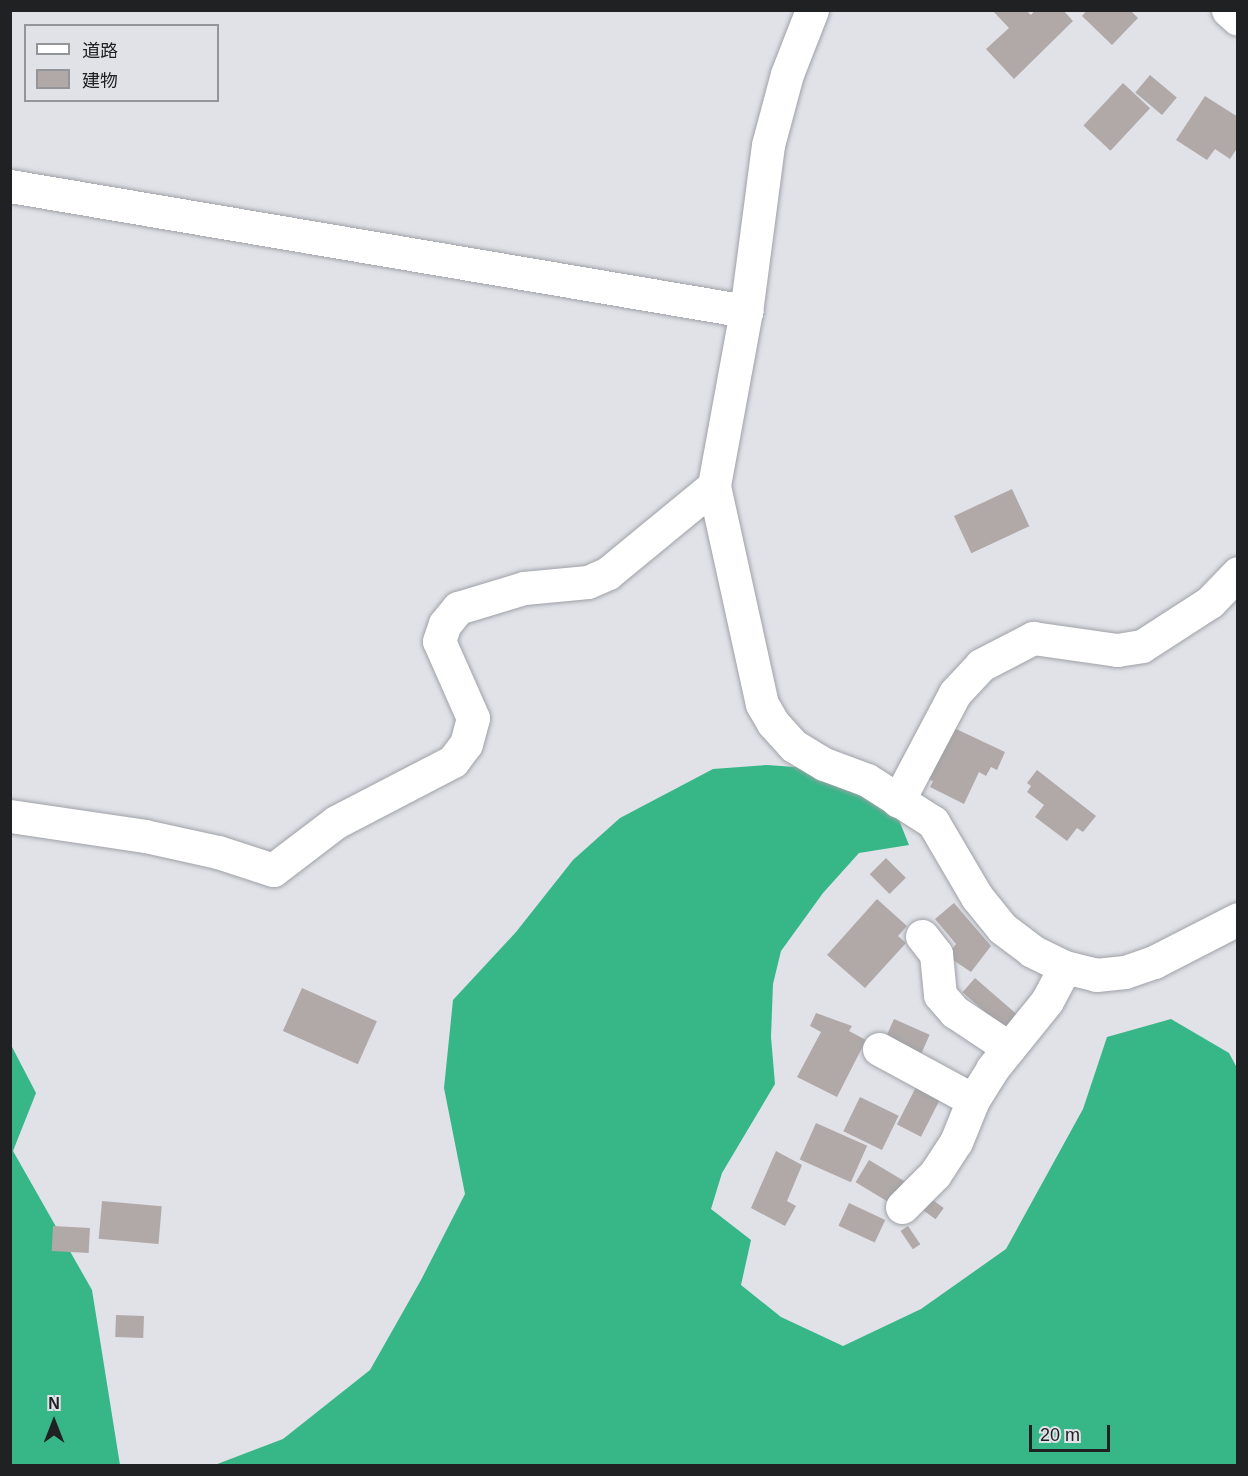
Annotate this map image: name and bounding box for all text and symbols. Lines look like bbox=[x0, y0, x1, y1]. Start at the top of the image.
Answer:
legend bbox=[24, 24, 219, 102]
text: 道路 bbox=[82, 41, 118, 61]
text: 建物 bbox=[82, 71, 118, 91]
north arrow bbox=[24, 1392, 84, 1452]
text: N bbox=[48, 1395, 60, 1412]
scale bar bbox=[1032, 1413, 1113, 1451]
text: 20 m bbox=[1040, 1425, 1080, 1445]

